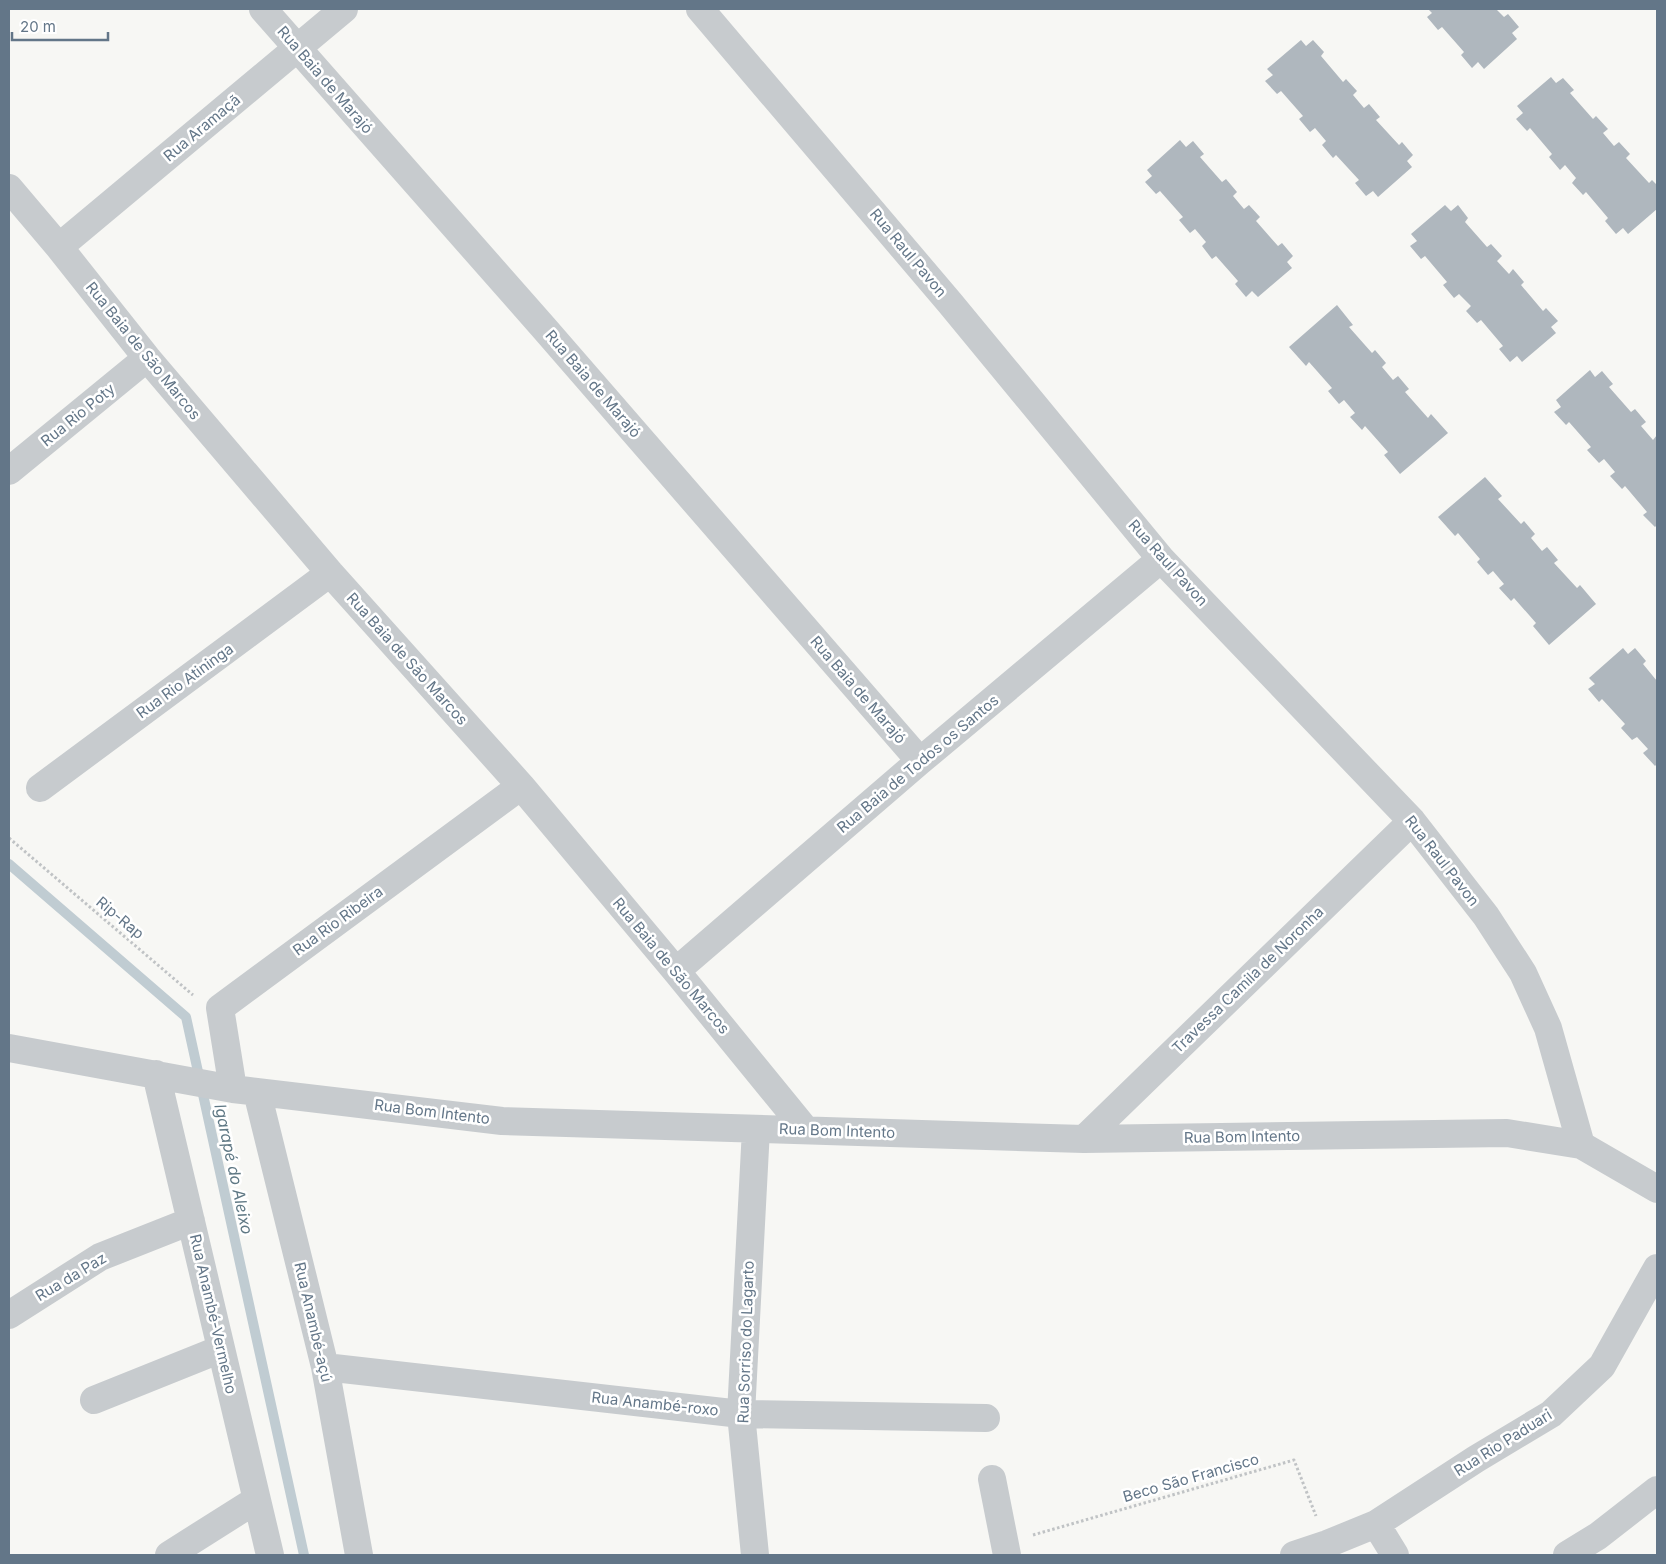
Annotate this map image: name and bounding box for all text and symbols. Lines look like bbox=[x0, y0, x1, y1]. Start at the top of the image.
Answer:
scale bar bbox=[12, 10, 109, 42]
text: 20 m bbox=[20, 17, 56, 36]
street label: Rua Baia de Marajó bbox=[273, 22, 377, 137]
street label: Rua Aramaçã bbox=[159, 90, 244, 165]
street label: Rua Raul Pavon bbox=[866, 205, 951, 301]
street label: Rua Baia de São Marcos bbox=[82, 278, 205, 424]
street label: Rua Baia de Marajó bbox=[541, 326, 645, 441]
street label: Rua Rio Poty bbox=[37, 379, 119, 450]
street label: Rua Raul Pavon bbox=[1125, 516, 1212, 610]
street label: Rua Baia de São Marcos bbox=[343, 588, 472, 729]
street label: Rua Baia de Marajó bbox=[806, 632, 910, 747]
street label: Rua Rio Atininga bbox=[133, 639, 237, 722]
street label: Rua Baia de Todos os Santos bbox=[833, 690, 1003, 837]
street label: Rua Raul Pavon bbox=[1401, 812, 1484, 910]
street label: Rua Rio Ribeira bbox=[289, 882, 386, 960]
street label: Rip-Rap bbox=[93, 892, 148, 943]
street label: Rua Baia de São Marcos bbox=[609, 894, 734, 1038]
street label: Travessa Camila de Noronha bbox=[1168, 902, 1327, 1057]
street label: Rua Bom Intento bbox=[373, 1095, 491, 1128]
water label: Igarapé do Aleixo bbox=[210, 1102, 258, 1236]
street label: Rua Bom Intento bbox=[779, 1119, 895, 1142]
street label: Rua Bom Intento bbox=[1184, 1126, 1300, 1147]
street label: Rua Anambé-Vermelho bbox=[186, 1232, 241, 1396]
street label: Rua da Paz bbox=[32, 1248, 110, 1305]
street label: Rua Anambé-açú bbox=[290, 1260, 337, 1384]
street label: Rua Sorriso do Lagarto bbox=[733, 1260, 758, 1424]
street label: Rua Anambé-roxo bbox=[591, 1387, 720, 1420]
street label: Rua Rio Paduari bbox=[1450, 1405, 1555, 1480]
street label: Beco São Francisco bbox=[1121, 1449, 1261, 1506]

